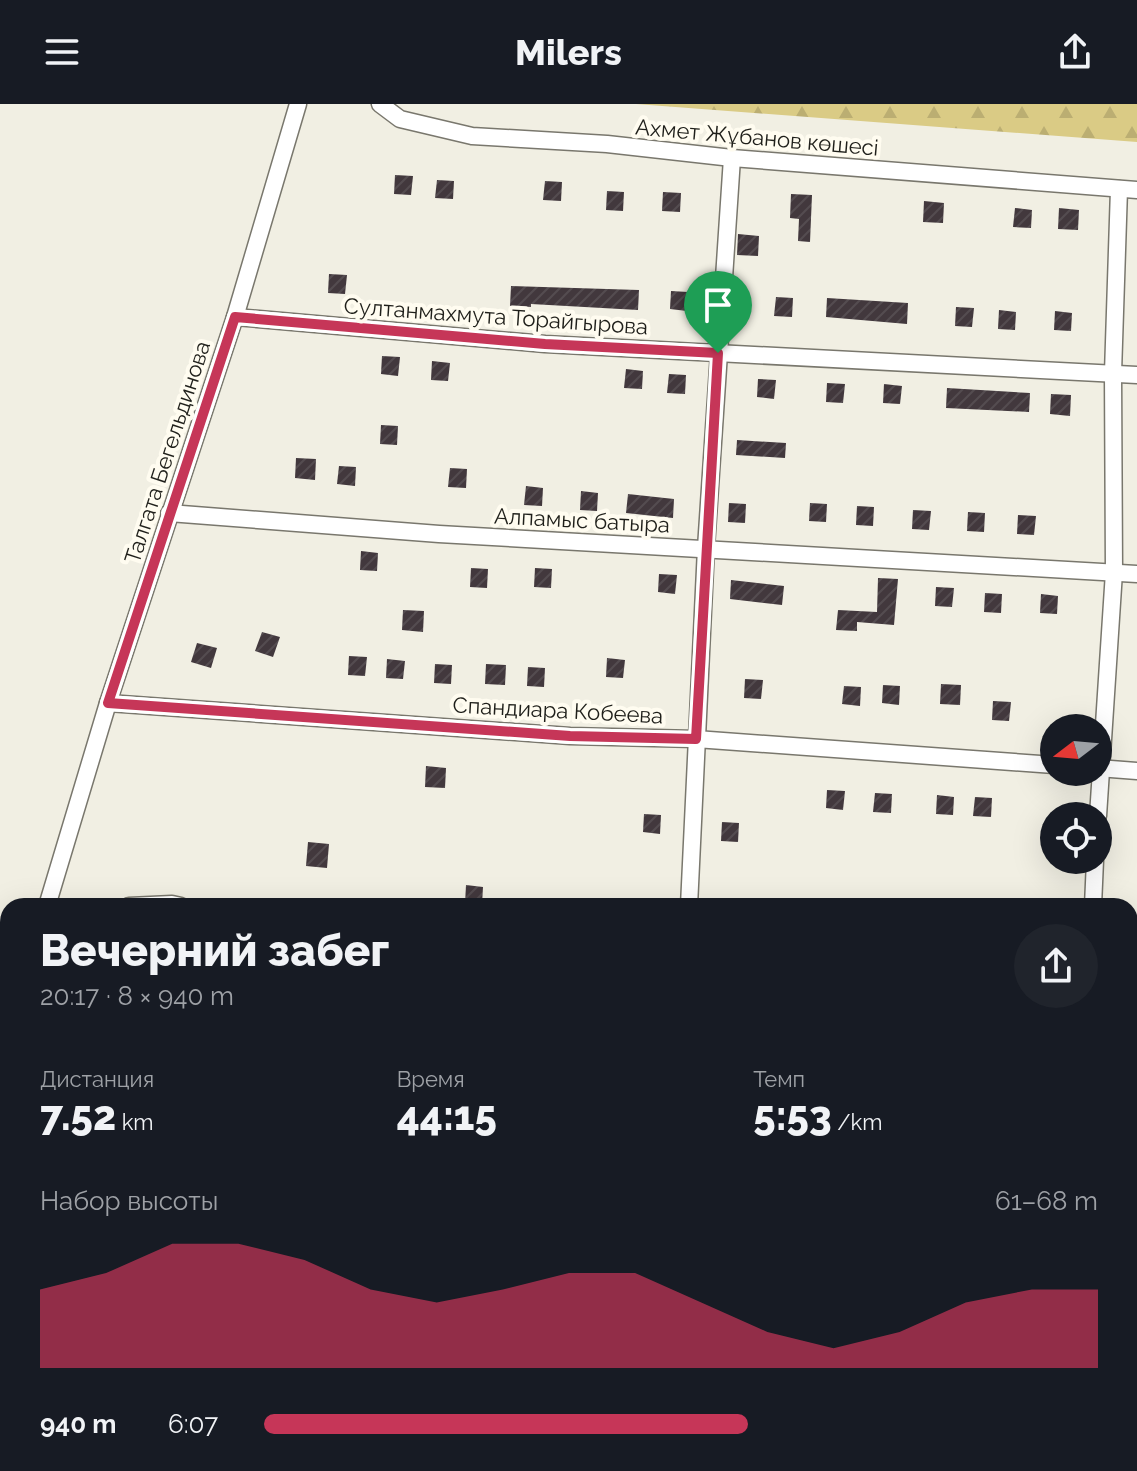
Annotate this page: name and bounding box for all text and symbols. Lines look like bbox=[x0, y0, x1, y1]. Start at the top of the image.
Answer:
icon: menu bbox=[40, 30, 84, 74]
icon: share bbox=[1053, 30, 1097, 74]
text: Milers bbox=[515, 31, 622, 73]
street label: Ахмет Жұбанов көшесі bbox=[634, 113, 880, 161]
pin bbox=[684, 271, 752, 353]
icon: arrive bbox=[696, 283, 740, 327]
street label: Султанмахмута Торайгырова bbox=[343, 292, 649, 340]
street label: Талгата Бегельдинова bbox=[119, 338, 215, 566]
street label: Алпамыс батыра bbox=[493, 502, 671, 538]
street label: Спандиара Кобеева bbox=[452, 692, 664, 728]
north arrow bbox=[1040, 714, 1112, 786]
map controls bbox=[1040, 714, 1112, 874]
button: locate bbox=[1040, 802, 1112, 874]
button: share bbox=[1014, 924, 1098, 1008]
text: Вечерний забег bbox=[40, 925, 389, 976]
text: 20:17 · 8 × 940 m bbox=[40, 981, 234, 1011]
text: Дистанция bbox=[40, 1066, 154, 1092]
text: Время bbox=[397, 1066, 465, 1092]
text: Темп bbox=[753, 1066, 805, 1092]
text: 7.52 bbox=[40, 1092, 116, 1139]
text: 44:15 bbox=[397, 1092, 497, 1139]
text: 5:53 bbox=[753, 1092, 832, 1139]
text: km bbox=[116, 1109, 154, 1135]
text: /km bbox=[832, 1109, 882, 1135]
text: Набор высоты bbox=[40, 1186, 218, 1216]
text: 61–68 m bbox=[995, 1186, 1098, 1216]
text: 940 m bbox=[40, 1409, 117, 1439]
text: 6:07 bbox=[168, 1409, 218, 1439]

